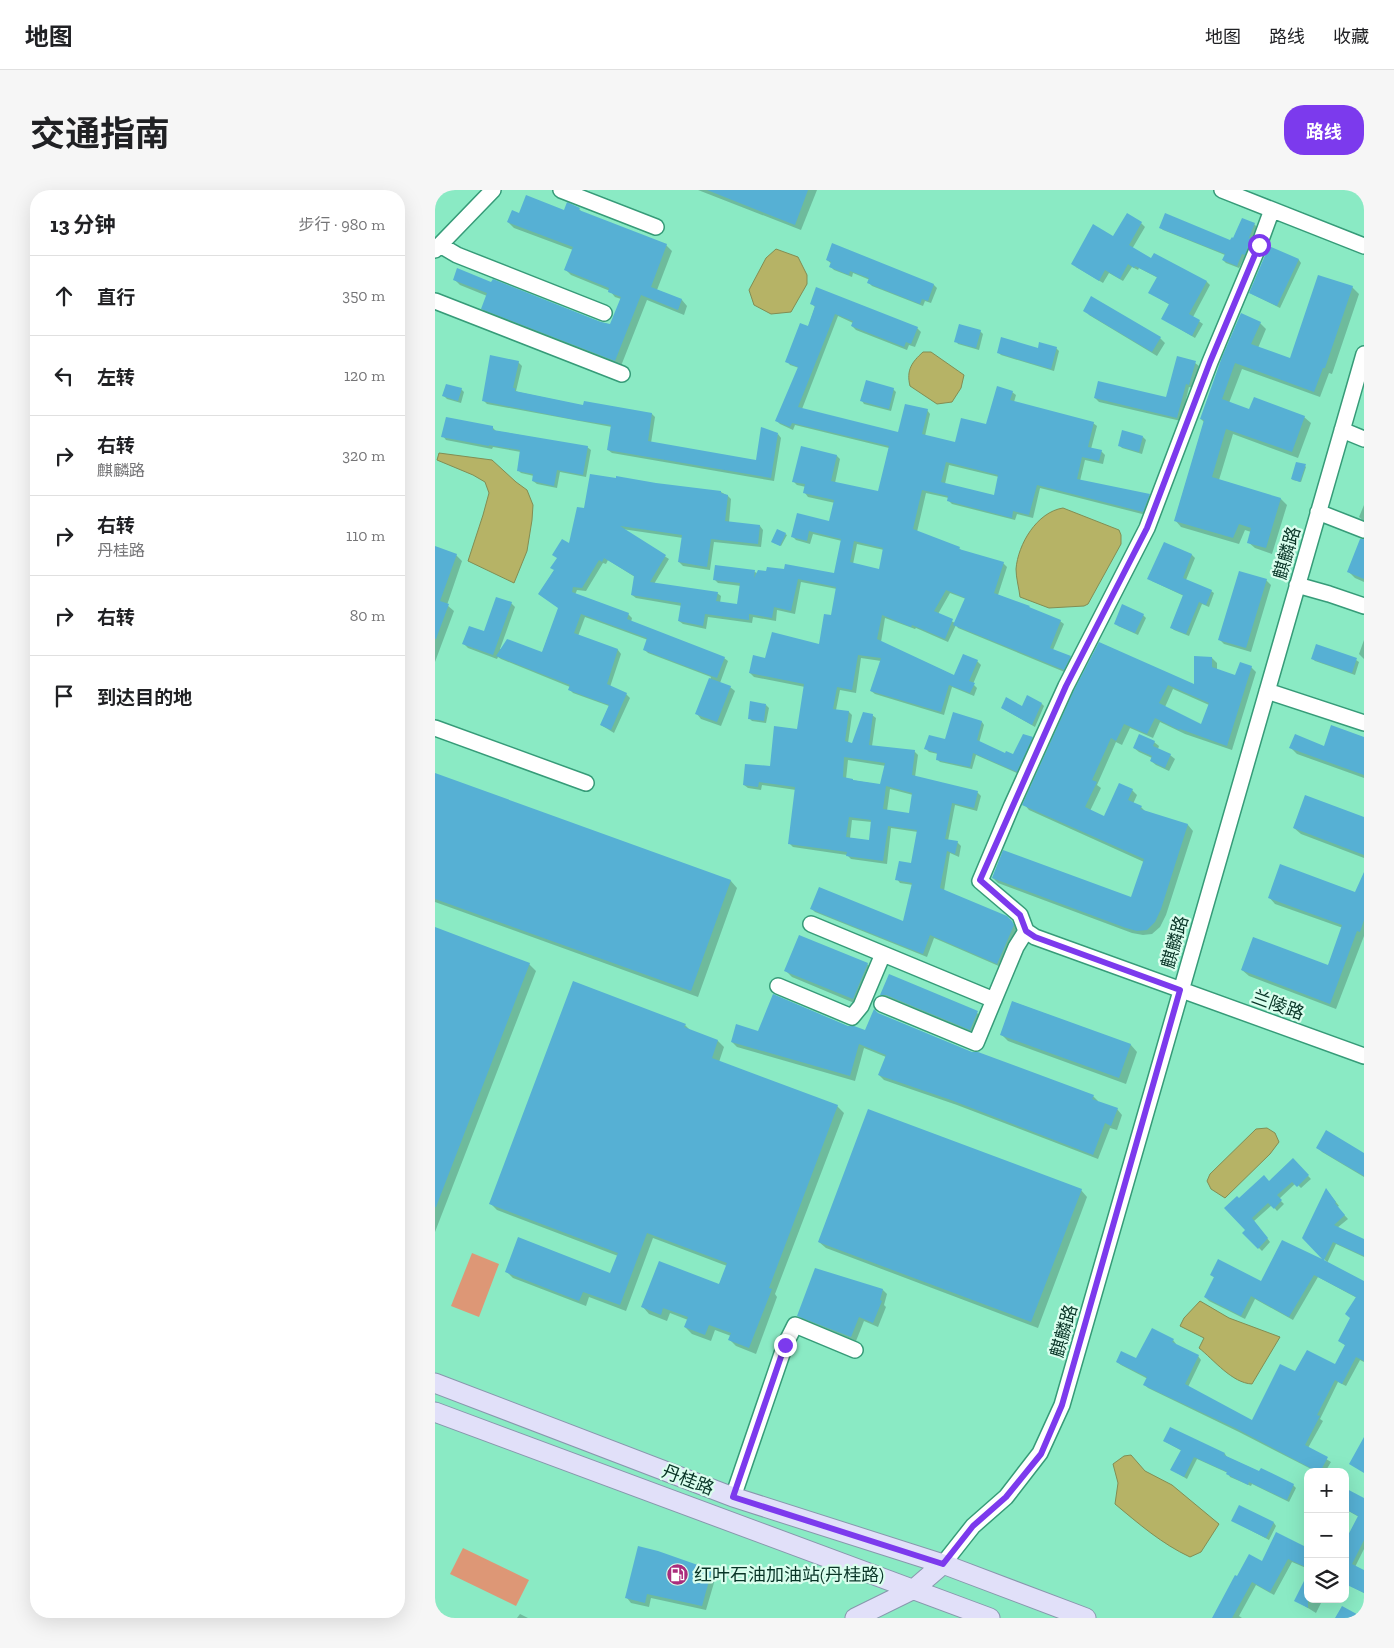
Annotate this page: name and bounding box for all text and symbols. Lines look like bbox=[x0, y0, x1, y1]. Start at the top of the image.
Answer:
text: 地图 bbox=[25, 22, 73, 51]
text: 地图 bbox=[1205, 26, 1241, 48]
text: 路线 bbox=[1269, 26, 1305, 48]
text: 收藏 bbox=[1333, 26, 1369, 48]
button: 路线 bbox=[1284, 105, 1364, 155]
text: 交通指南 bbox=[30, 113, 170, 155]
text: 13 分钟 bbox=[50, 212, 116, 237]
text: 步行 · 980 m bbox=[298, 215, 385, 234]
route start bbox=[1248, 234, 1271, 257]
icon: ahead bbox=[50, 282, 78, 310]
text: 直行 bbox=[97, 286, 135, 309]
text: 350 m bbox=[342, 286, 385, 305]
icon: left bbox=[50, 362, 78, 390]
text: 左转 bbox=[97, 366, 135, 389]
text: 120 m bbox=[344, 366, 385, 385]
text: 右转 bbox=[97, 434, 135, 457]
icon: right bbox=[50, 442, 78, 470]
text: 320 m bbox=[342, 446, 385, 465]
text: 麒麟路 bbox=[97, 461, 145, 480]
text: 右转 bbox=[97, 514, 135, 537]
icon: right bbox=[50, 522, 78, 550]
street label: 麒麟路 bbox=[1269, 524, 1305, 582]
text: 110 m bbox=[346, 526, 385, 545]
text: 丹桂路 bbox=[97, 541, 145, 560]
icon: right bbox=[50, 602, 78, 630]
text: 右转 bbox=[97, 606, 135, 629]
text: 80 m bbox=[350, 606, 385, 625]
icon: arrive bbox=[50, 682, 78, 710]
text: 到达目的地 bbox=[97, 686, 192, 709]
street label: 麒麟路 bbox=[1157, 913, 1193, 971]
street label: 兰陵路 bbox=[1249, 985, 1307, 1025]
street label: 麒麟路 bbox=[1046, 1302, 1082, 1360]
route end bbox=[774, 1334, 797, 1357]
street label: 丹桂路 bbox=[659, 1460, 717, 1500]
map controls bbox=[1304, 1468, 1349, 1603]
button: + bbox=[1304, 1468, 1349, 1513]
button: − bbox=[1304, 1513, 1349, 1558]
button: layers bbox=[1304, 1558, 1349, 1603]
fuel station icon: 红叶石油加油站(丹桂路) bbox=[666, 1563, 690, 1587]
place label: 红叶石油加油站(丹桂路) bbox=[694, 1564, 884, 1586]

